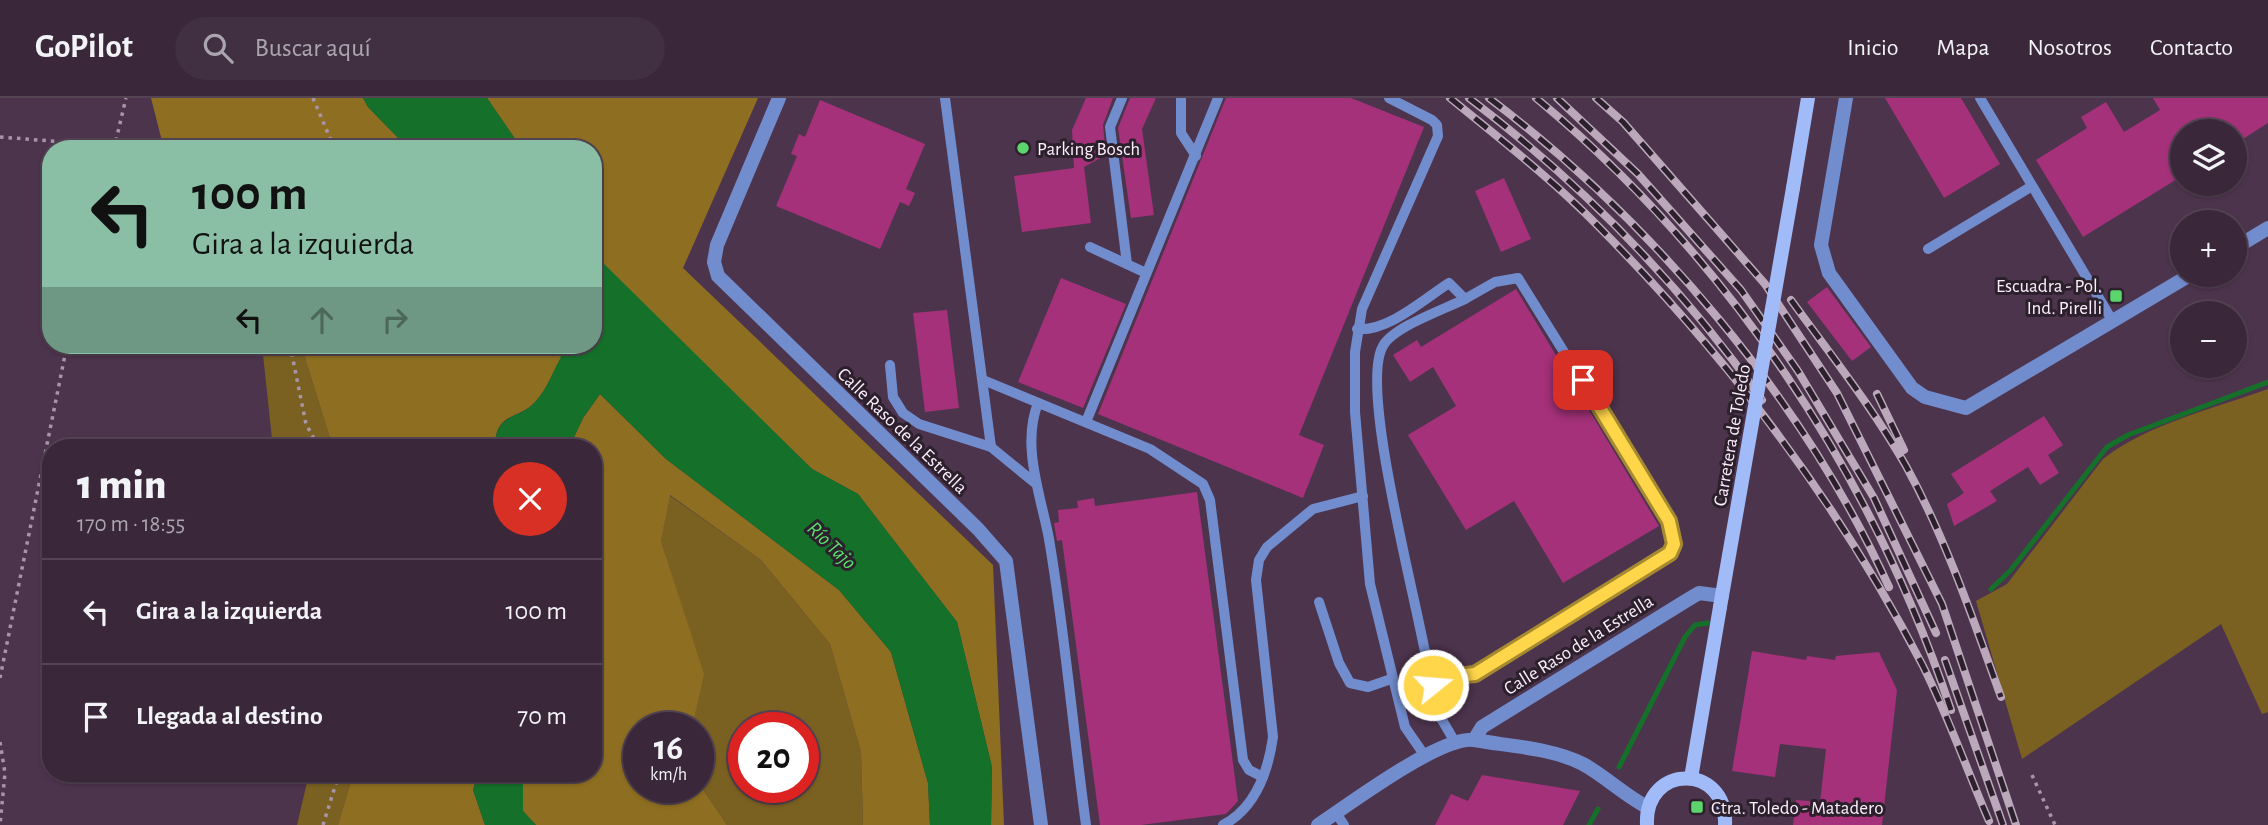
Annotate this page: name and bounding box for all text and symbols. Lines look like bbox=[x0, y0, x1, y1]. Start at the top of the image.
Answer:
search box bbox=[175, 17, 665, 80]
icon: search bbox=[199, 29, 237, 67]
text: GoPilot bbox=[35, 31, 133, 64]
text: Buscar aquí bbox=[255, 35, 371, 61]
text: Inicio bbox=[1847, 36, 1898, 60]
text: Mapa bbox=[1936, 36, 1990, 60]
text: Nosotros bbox=[2028, 36, 2112, 60]
text: Contacto bbox=[2150, 36, 2233, 60]
map controls bbox=[2170, 119, 2247, 378]
button: layers bbox=[2170, 119, 2247, 196]
marker: Parking Bosch bbox=[1015, 140, 1031, 156]
place label: Parking Bosch bbox=[1037, 140, 1140, 159]
icon: left bbox=[77, 168, 168, 259]
text: 100 m bbox=[192, 170, 308, 219]
button: + bbox=[2170, 210, 2247, 287]
text: Gira a la izquierda bbox=[192, 228, 414, 260]
place label: Escuadra - Pol. Ind. Pirelli bbox=[1996, 277, 2102, 318]
marker: Escuadra - Pol. Ind. Pirelli bbox=[2108, 288, 2124, 304]
icon: left bbox=[230, 301, 268, 339]
icon: ahead bbox=[303, 301, 341, 339]
icon: right bbox=[376, 301, 414, 339]
button: − bbox=[2170, 301, 2247, 378]
pin bbox=[1553, 350, 1613, 410]
icon: arrive bbox=[1564, 361, 1602, 399]
street label: Carretera de Toledo bbox=[1711, 363, 1754, 508]
street label: Calle Raso de la Estrella bbox=[833, 364, 971, 498]
button: close bbox=[493, 462, 567, 536]
text: 1 min bbox=[77, 464, 166, 506]
text: 170 m · 18:55 bbox=[77, 513, 185, 536]
water label: Río Tajo bbox=[803, 517, 860, 573]
street label: Calle Raso de la Estrella bbox=[1501, 592, 1657, 699]
icon: left bbox=[77, 593, 115, 631]
text: Gira a la izquierda bbox=[136, 598, 322, 624]
text: 100 m bbox=[506, 598, 567, 624]
position arrow bbox=[1396, 648, 1470, 722]
icon: arrive bbox=[77, 698, 115, 736]
text: Llegada al destino bbox=[136, 703, 323, 729]
text: 70 m bbox=[517, 703, 567, 729]
speed limit sign: 20 bbox=[728, 712, 819, 803]
text: 16 bbox=[654, 731, 683, 766]
text: km/h bbox=[650, 766, 687, 784]
marker: Ctra. Toledo - Matadero bbox=[1689, 799, 1705, 815]
place label: Ctra. Toledo - Matadero bbox=[1711, 799, 1883, 818]

